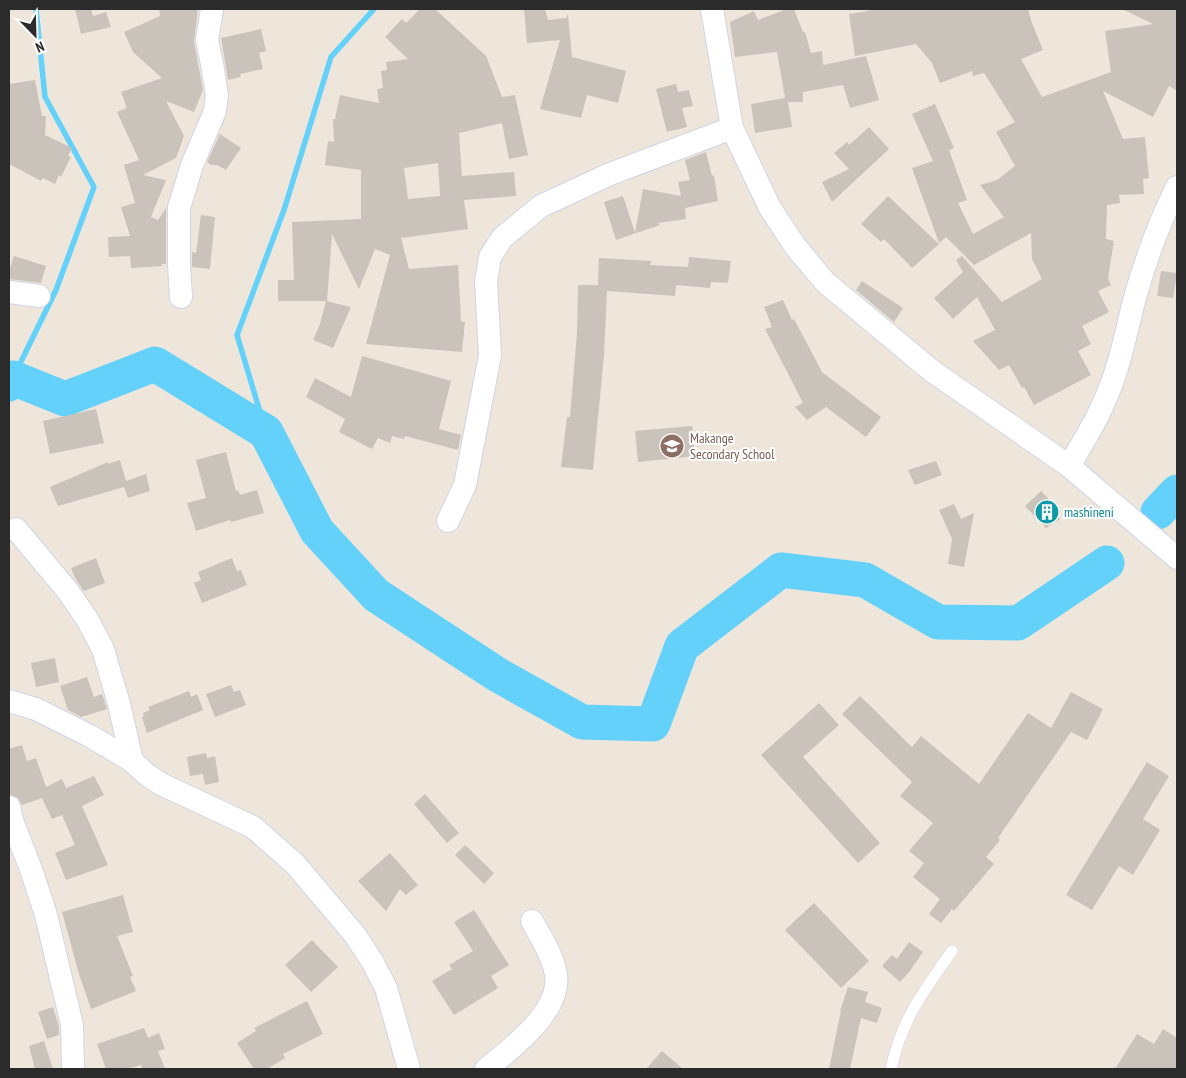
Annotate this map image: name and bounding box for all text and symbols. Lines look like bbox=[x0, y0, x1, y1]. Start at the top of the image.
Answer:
north arrow bbox=[10, 10, 60, 60]
text: N bbox=[33, 37, 47, 57]
place label: Makange Secondary School bbox=[690, 429, 775, 463]
school or university icon: Makange Secondary School bbox=[659, 433, 685, 459]
building icon: mashineni bbox=[1034, 499, 1060, 525]
place label: mashineni bbox=[1064, 503, 1114, 521]

